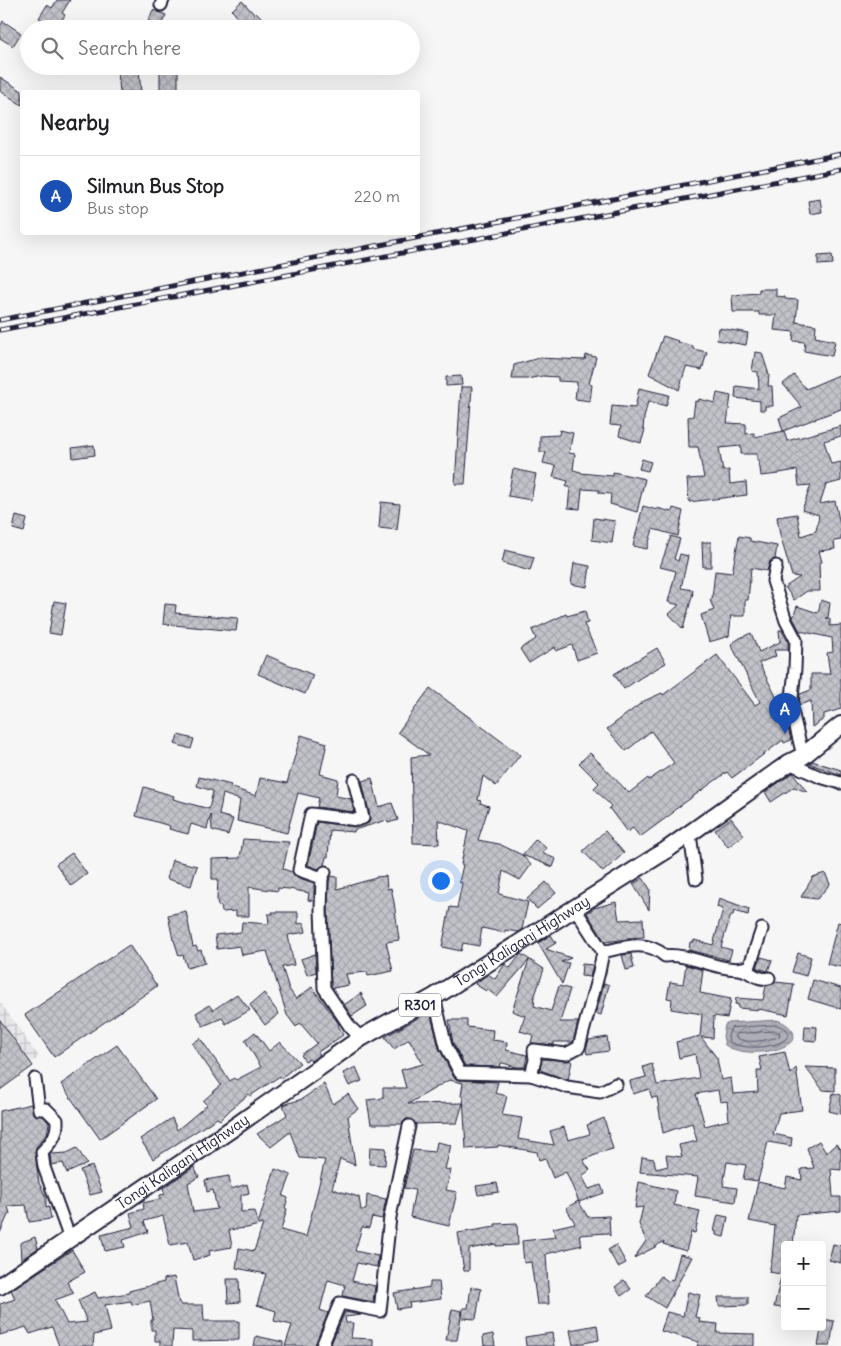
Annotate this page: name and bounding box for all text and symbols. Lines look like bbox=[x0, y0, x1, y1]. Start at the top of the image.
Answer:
search box bbox=[20, 20, 420, 75]
icon: search bbox=[38, 34, 66, 62]
text: Search here bbox=[78, 36, 181, 60]
text: Nearby bbox=[40, 109, 110, 136]
text: Silmun Bus Stop bbox=[87, 174, 224, 198]
text: A bbox=[51, 186, 61, 206]
text: 220 m bbox=[354, 186, 400, 206]
text: Bus stop bbox=[87, 198, 149, 218]
pin: A bbox=[769, 693, 801, 734]
your location bbox=[428, 868, 454, 894]
street label: Tongi Kaliganj Highway bbox=[451, 891, 593, 991]
road number: R301 bbox=[399, 994, 441, 1016]
street label: Tongi Kaliganj Highway bbox=[113, 1110, 253, 1213]
map controls bbox=[781, 1241, 826, 1331]
button: + bbox=[781, 1241, 826, 1286]
button: − bbox=[781, 1286, 826, 1331]

